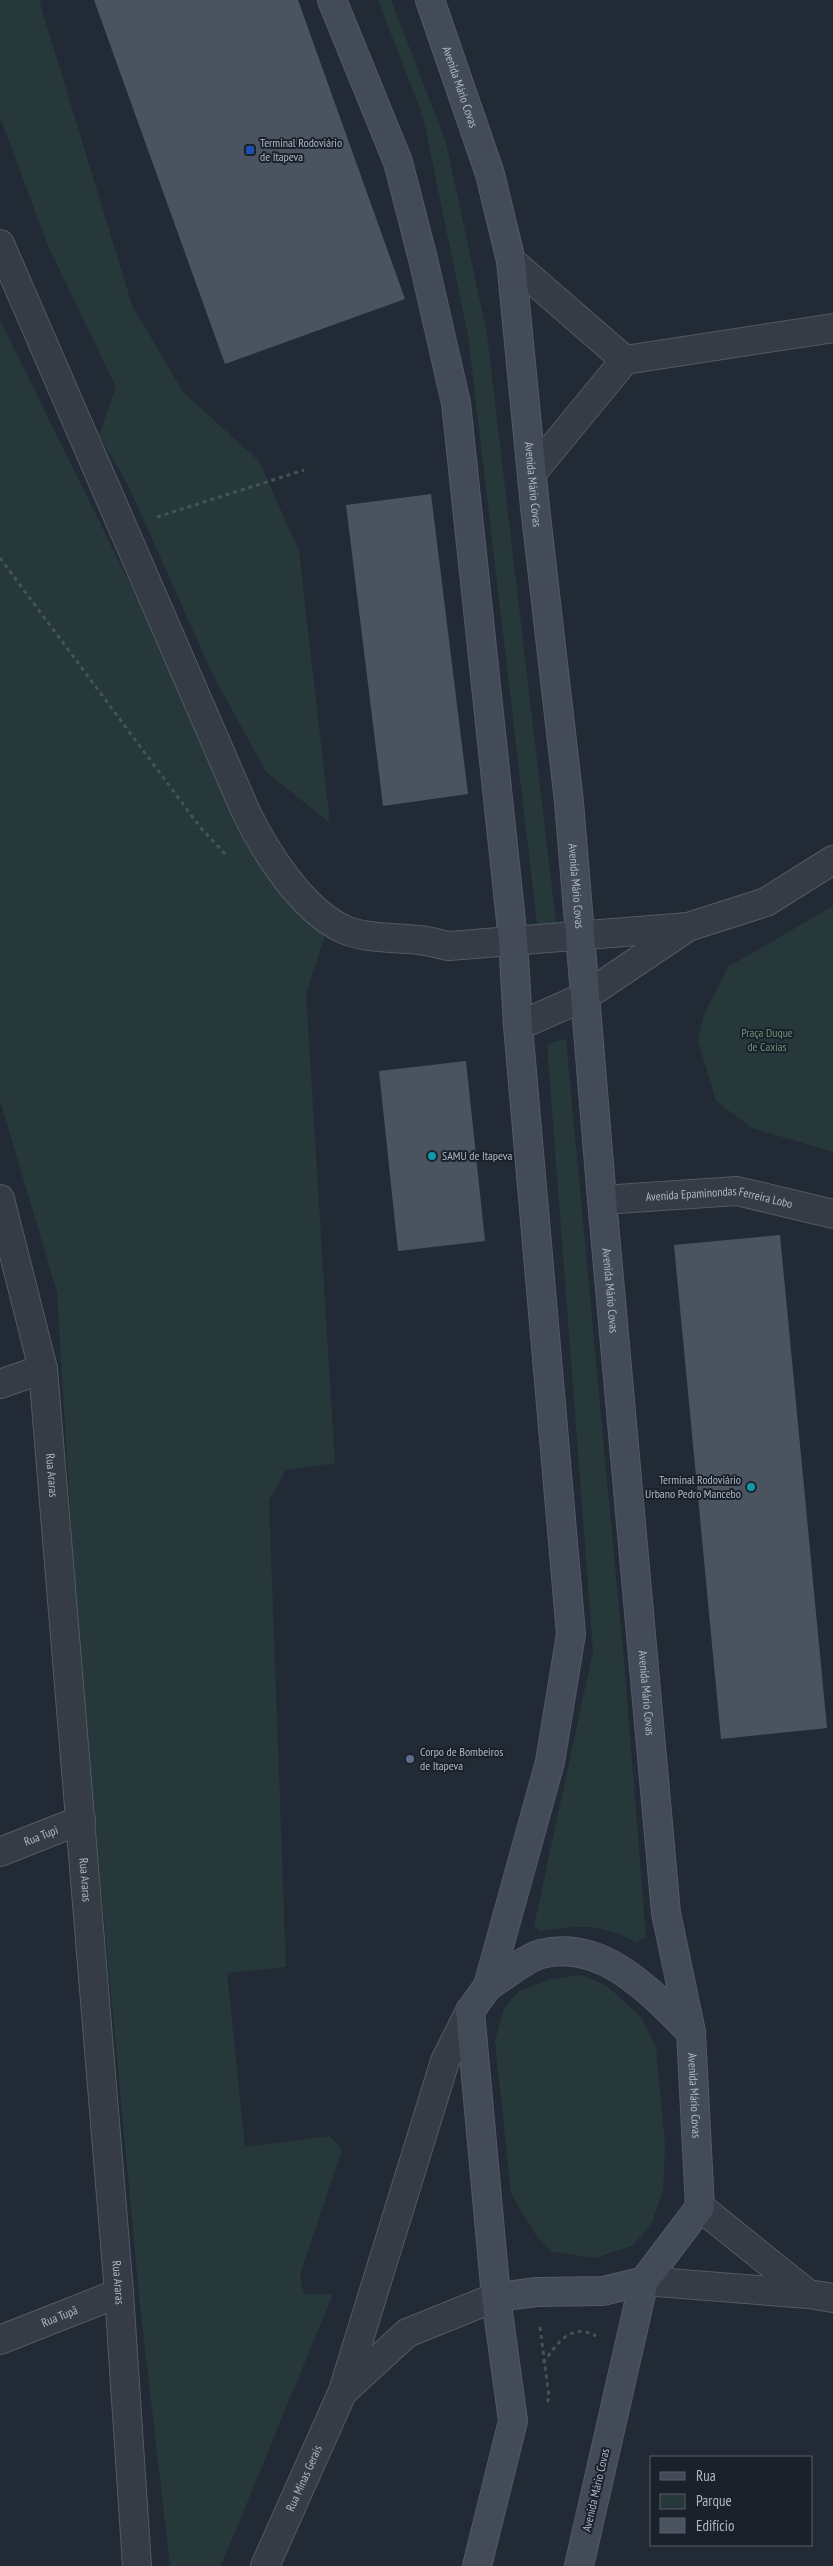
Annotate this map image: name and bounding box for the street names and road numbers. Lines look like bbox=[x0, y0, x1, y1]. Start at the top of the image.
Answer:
street label: Avenida Mário Covas bbox=[439, 44, 481, 130]
street label: Avenida Mário Covas bbox=[522, 441, 545, 528]
street label: Avenida Mário Covas bbox=[565, 843, 587, 929]
street label: Avenida Epaminondas Ferreira Lobo bbox=[645, 1183, 794, 1211]
street label: Avenida Mário Covas bbox=[599, 1247, 622, 1334]
street label: Rua Araras bbox=[43, 1453, 62, 1498]
street label: Avenida Mário Covas bbox=[635, 1650, 658, 1736]
street label: Rua Tupi bbox=[21, 1822, 60, 1849]
street label: Rua Araras bbox=[76, 1857, 95, 1902]
street label: Avenida Mário Covas bbox=[685, 2052, 704, 2138]
street label: Rua Araras bbox=[109, 2260, 128, 2305]
street label: Rua Tupã bbox=[39, 2302, 80, 2330]
street label: Rua Minas Gerais bbox=[282, 2443, 325, 2514]
street label: Avenida Mário Covas bbox=[579, 2447, 612, 2533]

